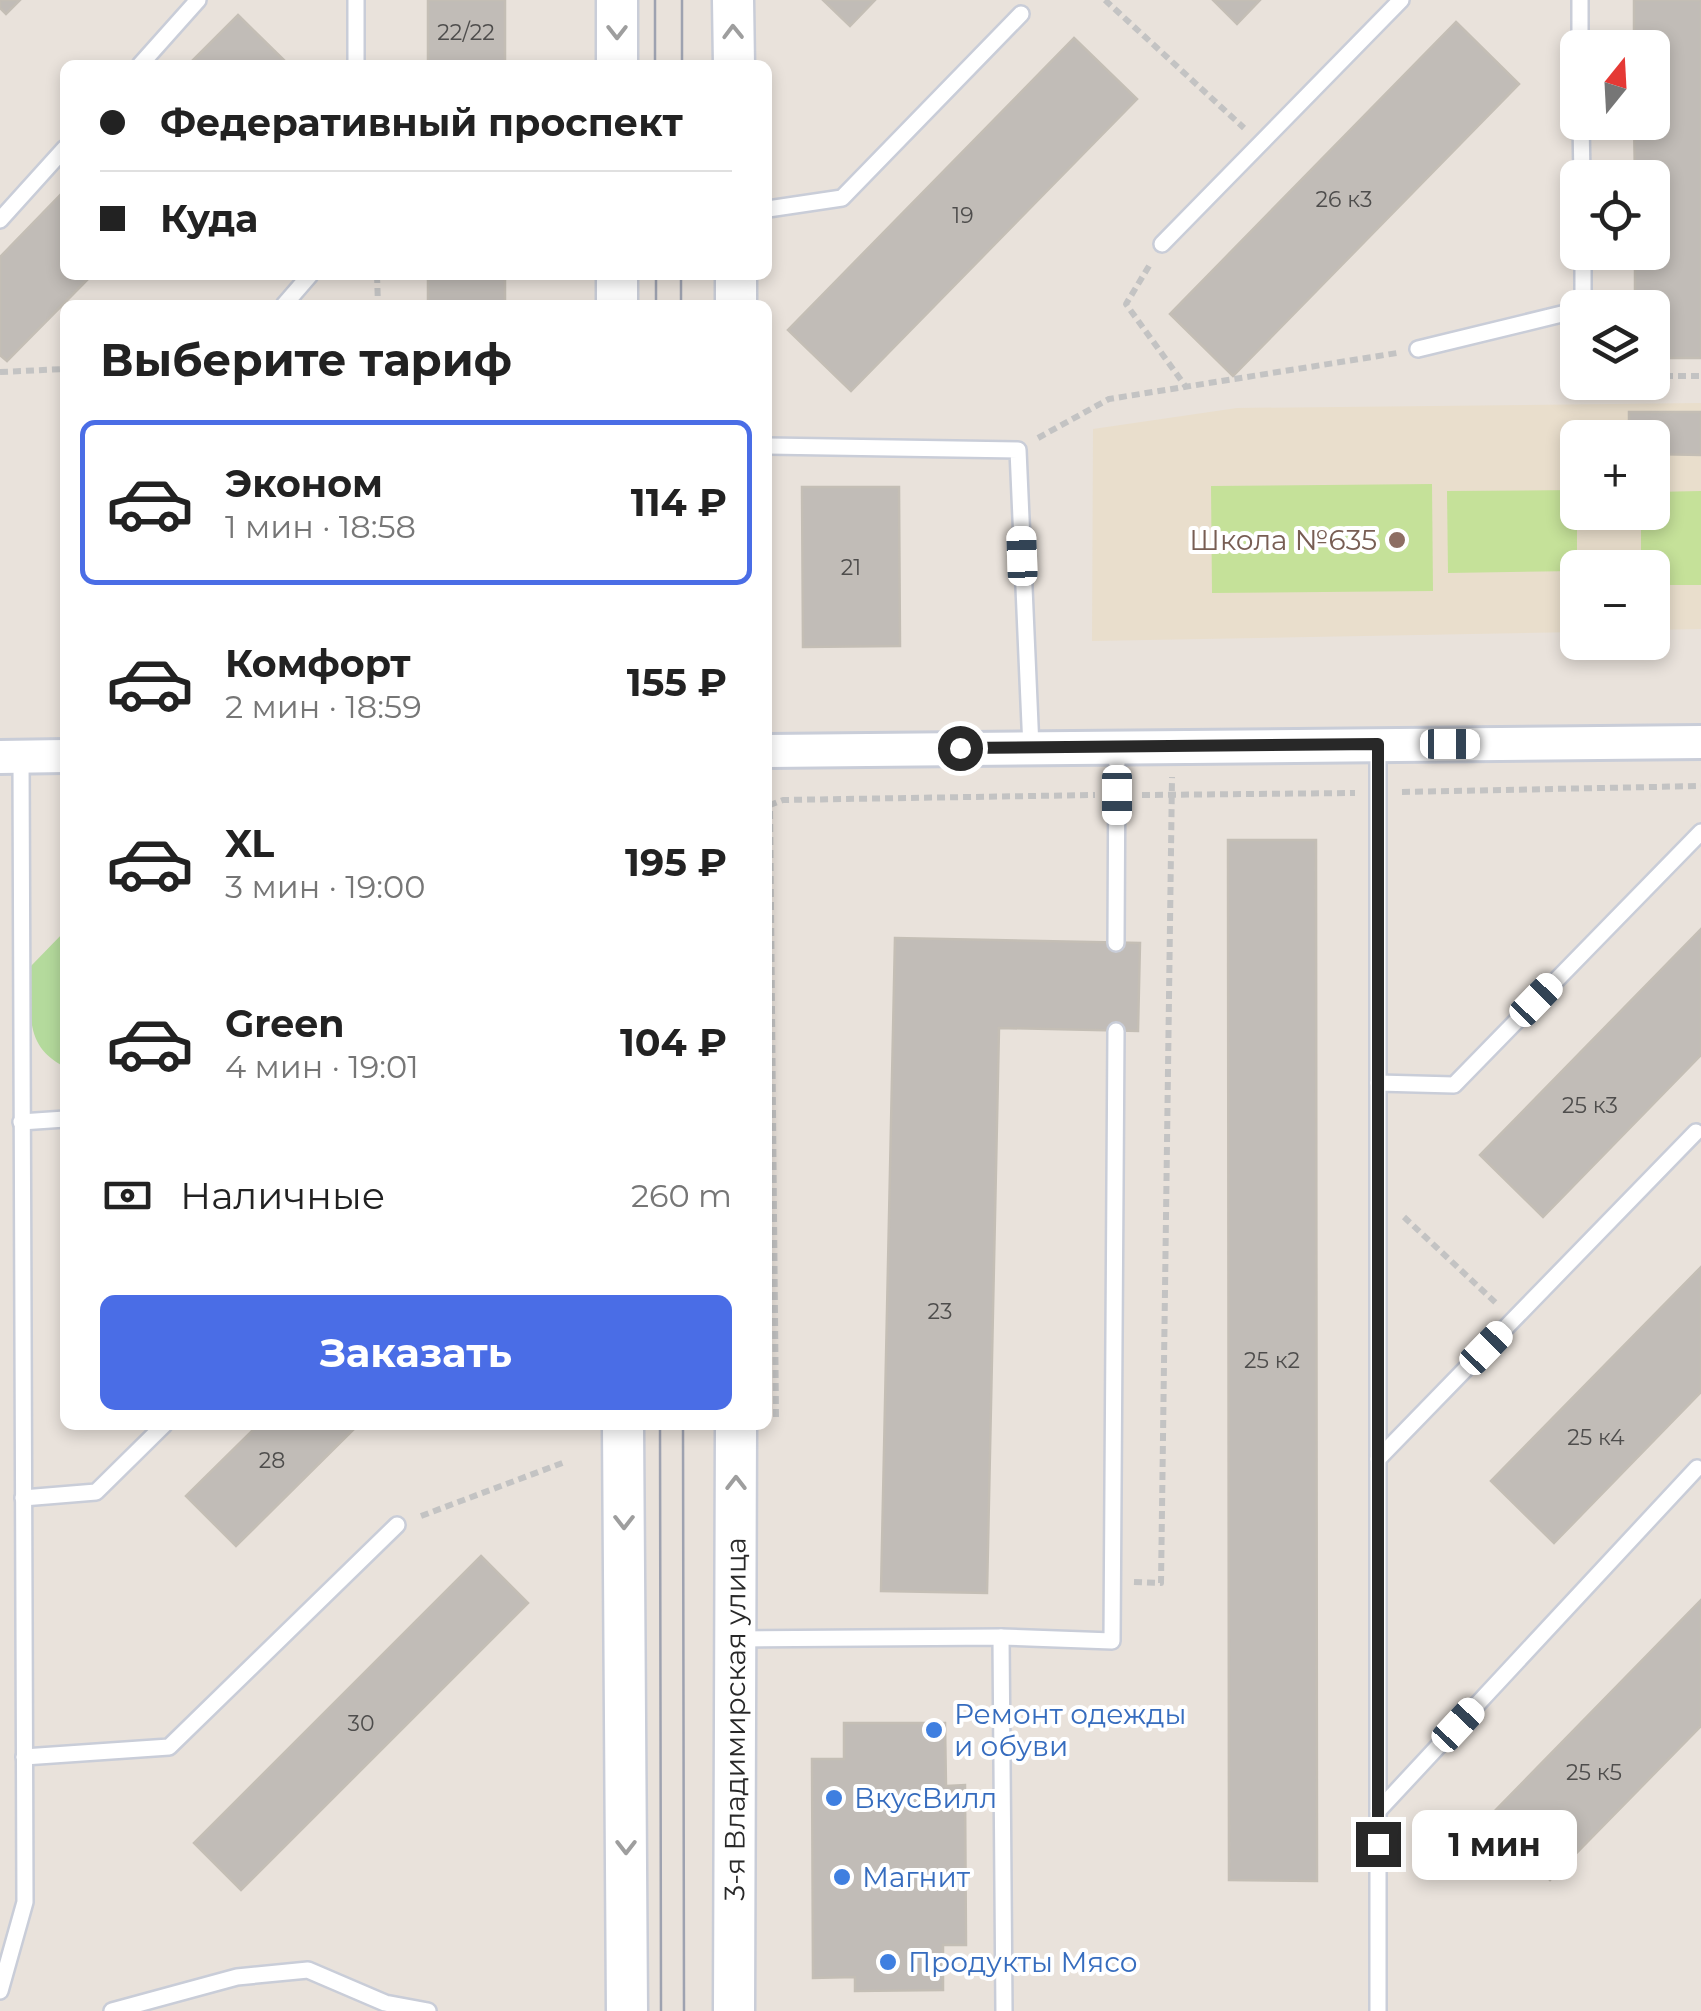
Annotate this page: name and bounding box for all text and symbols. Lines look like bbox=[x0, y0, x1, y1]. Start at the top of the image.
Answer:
house number: 22/22 bbox=[437, 19, 495, 46]
one-way arrow bbox=[723, 24, 744, 40]
one-way arrow bbox=[606, 26, 628, 41]
north arrow bbox=[1560, 30, 1670, 140]
map controls bbox=[1560, 30, 1670, 660]
text: Федеративный проспект bbox=[160, 99, 683, 146]
button: locate bbox=[1560, 160, 1670, 270]
house number: 26 к3 bbox=[1316, 186, 1372, 213]
text: Куда bbox=[160, 195, 258, 242]
house number: 19 bbox=[952, 202, 974, 229]
button: layers bbox=[1560, 290, 1670, 400]
text: Выберите тариф bbox=[100, 332, 512, 387]
button: + bbox=[1560, 420, 1670, 530]
icon: car bbox=[105, 458, 195, 548]
text: Эконом bbox=[225, 460, 383, 507]
text: 114 ₽ bbox=[631, 479, 727, 526]
text: 1 мин · 18:58 bbox=[225, 507, 416, 546]
place label: Школа №635 bbox=[1189, 523, 1377, 557]
car bbox=[1006, 525, 1038, 587]
marker: Школа №635 bbox=[1386, 529, 1408, 551]
button: − bbox=[1560, 550, 1670, 660]
house number: 21 bbox=[841, 554, 861, 581]
icon: car bbox=[105, 638, 195, 728]
text: Комфорт bbox=[225, 640, 411, 687]
text: 155 ₽ bbox=[627, 659, 727, 706]
text: 2 мин · 18:59 bbox=[225, 687, 422, 726]
route start bbox=[938, 726, 983, 771]
car bbox=[1420, 729, 1480, 759]
car bbox=[1102, 765, 1132, 825]
icon: car bbox=[105, 818, 195, 908]
text: XL bbox=[225, 820, 274, 867]
text: 195 ₽ bbox=[625, 839, 727, 886]
text: 3 мин · 19:00 bbox=[225, 867, 425, 906]
car bbox=[1504, 968, 1568, 1032]
icon: car bbox=[105, 998, 195, 1088]
text: Green bbox=[225, 1000, 345, 1047]
text: 104 ₽ bbox=[620, 1019, 727, 1066]
text: 4 мин · 19:01 bbox=[225, 1047, 419, 1086]
house number: 25 к3 bbox=[1562, 1092, 1618, 1119]
icon: cash bbox=[100, 1168, 155, 1223]
text: Наличные bbox=[180, 1172, 385, 1219]
text: 260 m bbox=[631, 1176, 732, 1215]
button: Заказать bbox=[100, 1295, 732, 1410]
house number: 23 bbox=[928, 1298, 952, 1325]
car bbox=[1454, 1316, 1518, 1380]
house number: 25 к2 bbox=[1244, 1347, 1300, 1374]
house number: 25 к4 bbox=[1567, 1424, 1625, 1451]
house number: 28 bbox=[259, 1447, 285, 1474]
one-way arrow bbox=[725, 1475, 747, 1490]
one-way arrow bbox=[613, 1515, 634, 1531]
street label: 3-я Владимирская улица bbox=[717, 1537, 753, 1901]
car bbox=[1427, 1693, 1489, 1757]
place label: Ремонт одежды и обуви bbox=[954, 1697, 1186, 1763]
house number: 30 bbox=[348, 1710, 374, 1737]
marker: Ремонт одежды и обуви bbox=[923, 1719, 945, 1741]
house number: 25 к5 bbox=[1566, 1759, 1622, 1786]
place label: ВкусВилл bbox=[854, 1781, 997, 1815]
marker: ВкусВилл bbox=[823, 1787, 845, 1809]
callout: 1 мин bbox=[1413, 1809, 1578, 1879]
route end bbox=[1356, 1822, 1401, 1867]
text: 1 мин bbox=[1448, 1825, 1541, 1864]
one-way arrow bbox=[615, 1840, 637, 1856]
place label: Магнит bbox=[862, 1860, 971, 1894]
marker: Магнит bbox=[831, 1866, 853, 1888]
place label: Продукты Мясо bbox=[908, 1945, 1138, 1979]
marker: Продукты Мясо bbox=[877, 1951, 899, 1973]

